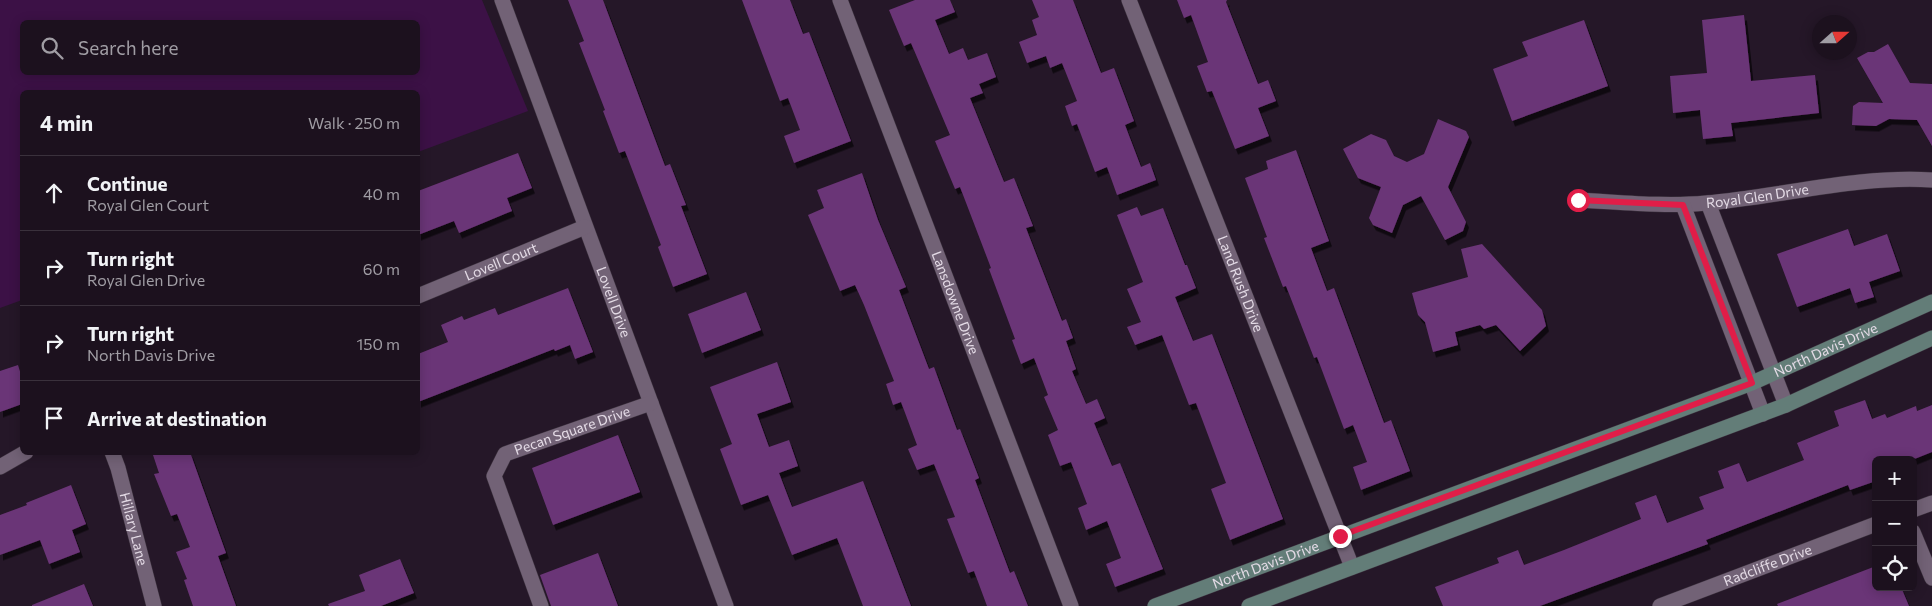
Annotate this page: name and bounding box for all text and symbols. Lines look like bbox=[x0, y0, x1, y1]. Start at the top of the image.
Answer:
north arrow bbox=[1812, 15, 1857, 60]
search box bbox=[20, 20, 420, 75]
icon: search bbox=[38, 34, 66, 62]
text: Search here bbox=[78, 36, 178, 59]
text: 4 min bbox=[40, 110, 93, 135]
text: Walk · 250 m bbox=[308, 113, 400, 132]
text: Continue bbox=[87, 172, 167, 195]
icon: ahead bbox=[40, 179, 68, 207]
street label: Royal Glen Drive bbox=[1705, 180, 1810, 211]
text: 40 m bbox=[363, 184, 400, 203]
route start bbox=[1567, 189, 1590, 212]
text: Royal Glen Court bbox=[87, 195, 209, 214]
street label: Land Rush Drive bbox=[1214, 233, 1268, 334]
street label: Lovell Court bbox=[462, 238, 540, 284]
text: Turn right bbox=[87, 247, 174, 270]
street label: Lansdowne Drive bbox=[928, 249, 983, 357]
icon: right bbox=[40, 254, 68, 282]
text: 60 m bbox=[363, 259, 400, 278]
street label: Lovell Drive bbox=[593, 264, 635, 340]
text: Royal Glen Drive bbox=[87, 270, 205, 289]
street label: North Davis Drive bbox=[1771, 319, 1880, 380]
text: Turn right bbox=[87, 322, 174, 345]
icon: right bbox=[40, 329, 68, 357]
text: 150 m bbox=[357, 334, 400, 353]
text: North Davis Drive bbox=[87, 345, 215, 364]
street label: Pecan Square Drive bbox=[512, 402, 632, 458]
icon: arrive bbox=[40, 404, 68, 432]
text: Arrive at destination bbox=[87, 407, 267, 430]
map controls bbox=[1872, 456, 1917, 591]
button: + bbox=[1872, 456, 1917, 501]
street label: Hillary Lane bbox=[117, 490, 152, 567]
button: − bbox=[1872, 501, 1917, 546]
route end bbox=[1329, 525, 1352, 548]
street label: North Davis Drive bbox=[1210, 537, 1321, 592]
street label: Radcliffe Drive bbox=[1721, 540, 1814, 589]
button: locate bbox=[1872, 546, 1917, 591]

